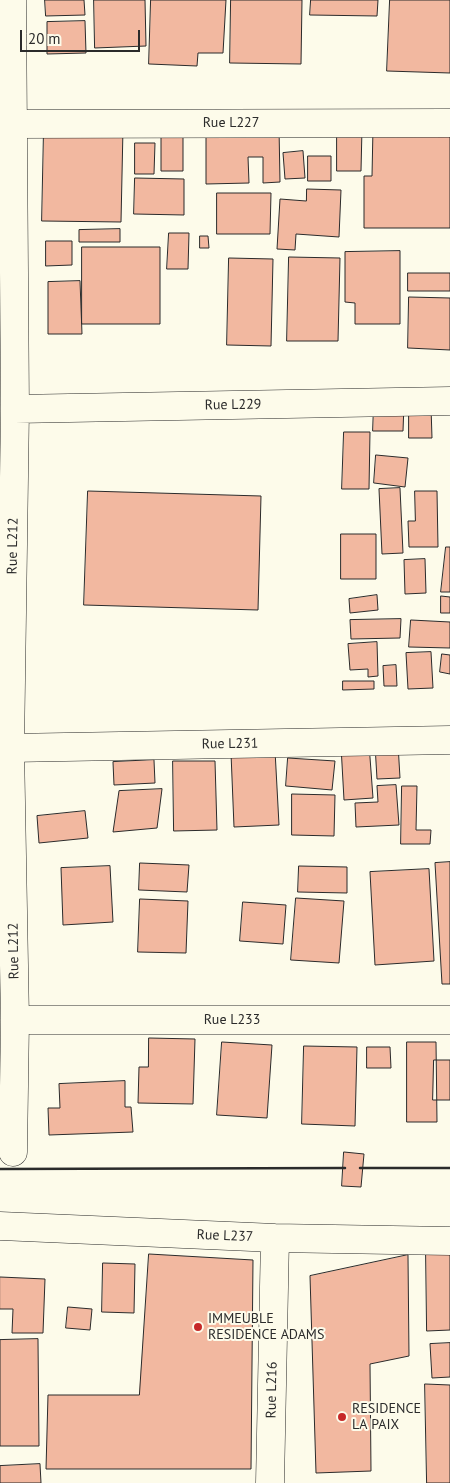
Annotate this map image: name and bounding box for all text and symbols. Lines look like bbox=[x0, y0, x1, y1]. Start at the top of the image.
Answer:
scale bar bbox=[22, 20, 142, 52]
text: 20 m bbox=[28, 29, 61, 48]
street label: Rue L227 bbox=[203, 115, 259, 131]
street label: Rue L229 bbox=[205, 396, 261, 414]
street label: Rue L212 bbox=[4, 518, 22, 574]
street label: Rue L231 bbox=[202, 735, 258, 753]
street label: Rue L212 bbox=[5, 923, 23, 979]
street label: Rue L233 bbox=[204, 1012, 260, 1028]
street label: Rue L237 bbox=[196, 1227, 254, 1245]
place label: IMMEUBLE RESIDENCE ADAMS bbox=[208, 1311, 324, 1344]
marker: IMMEUBLE RESIDENCE ADAMS bbox=[192, 1321, 204, 1333]
street label: Rue L216 bbox=[263, 1362, 281, 1418]
place label: RESIDENCE LA PAIX bbox=[352, 1401, 421, 1434]
marker: RESIDENCE LA PAIX bbox=[336, 1411, 348, 1423]

